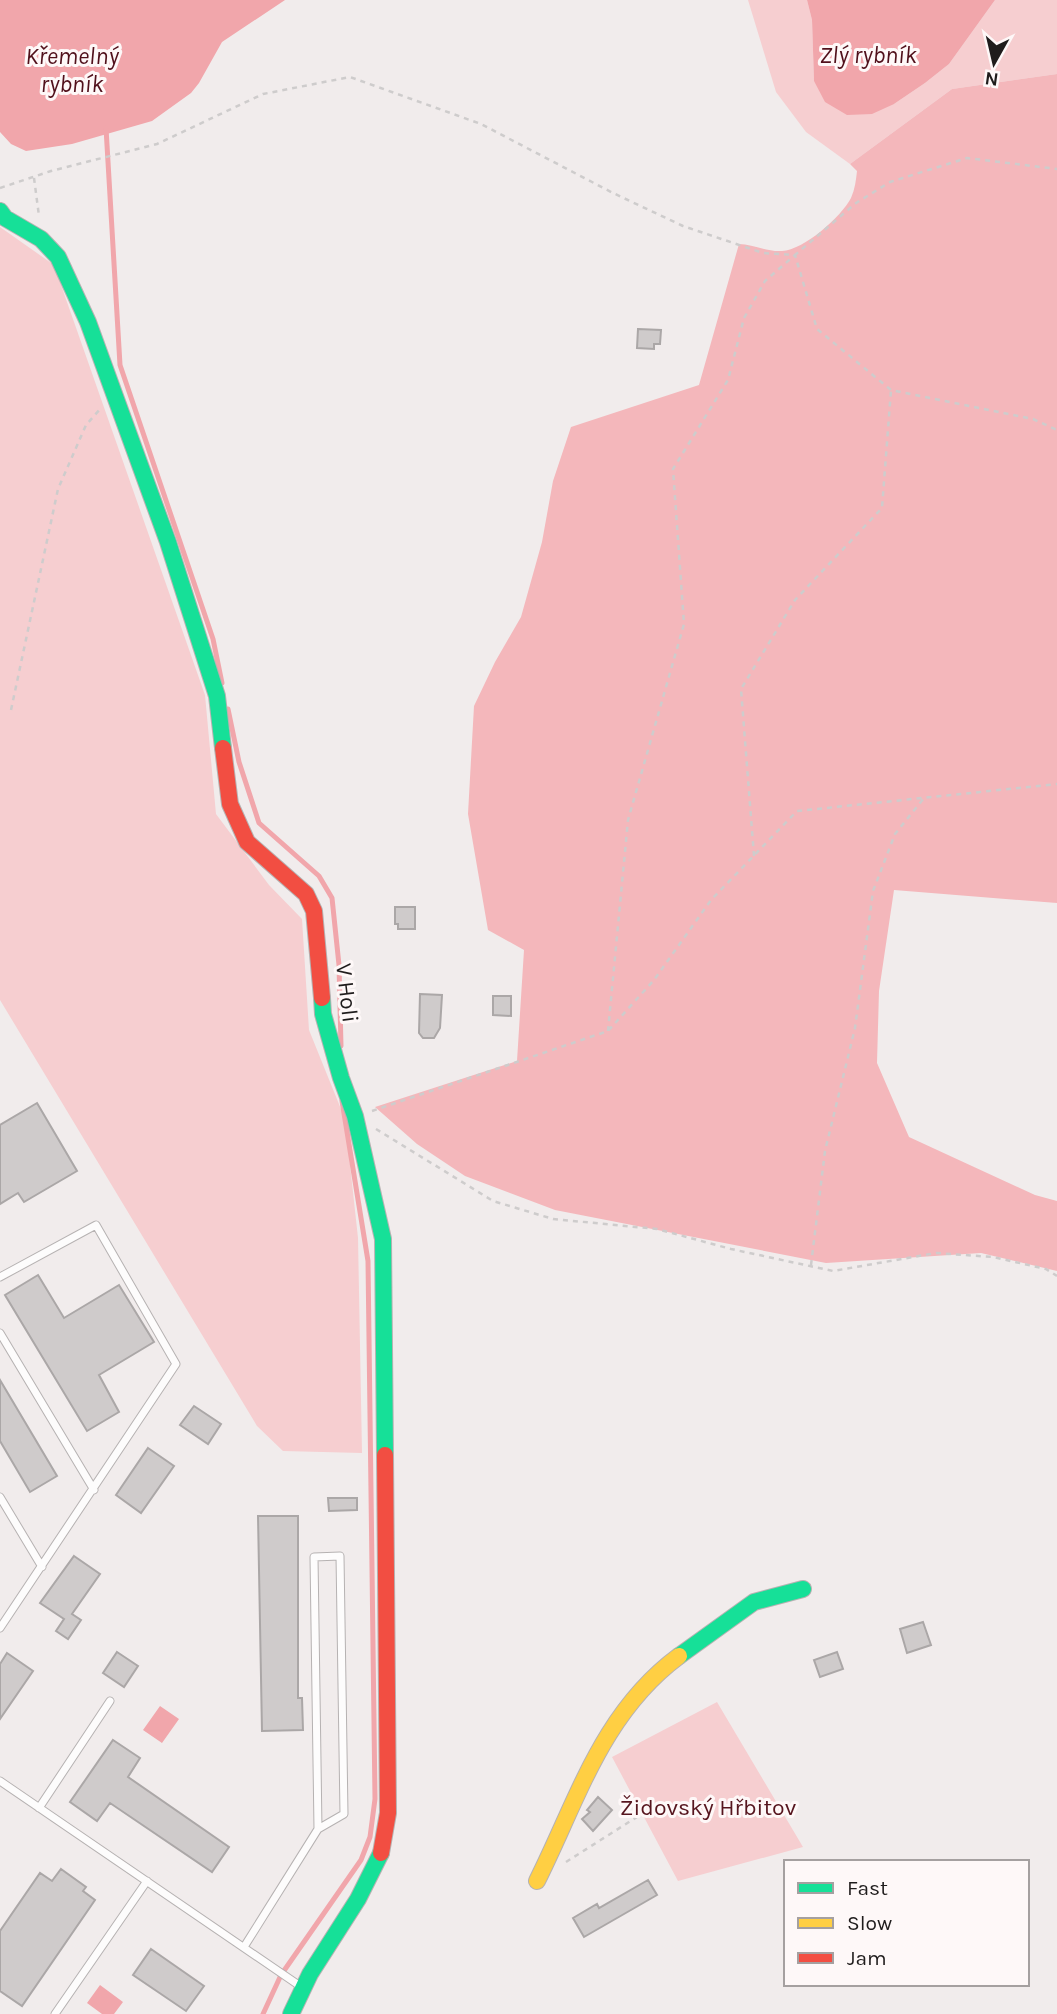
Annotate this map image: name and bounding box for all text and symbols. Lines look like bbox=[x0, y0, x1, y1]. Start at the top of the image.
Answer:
north arrow bbox=[959, 28, 1029, 98]
water label: Zlý rybník bbox=[819, 41, 918, 69]
water label: Křemelný rybník bbox=[25, 42, 119, 98]
text: N bbox=[983, 67, 1000, 91]
street label: V Holi bbox=[330, 962, 364, 1024]
park label: Židovský Hřbitov bbox=[620, 1794, 797, 1821]
legend bbox=[784, 1860, 1029, 1986]
text: Fast bbox=[847, 1876, 888, 1900]
text: Slow bbox=[847, 1911, 892, 1935]
text: Jam bbox=[847, 1946, 887, 1970]

